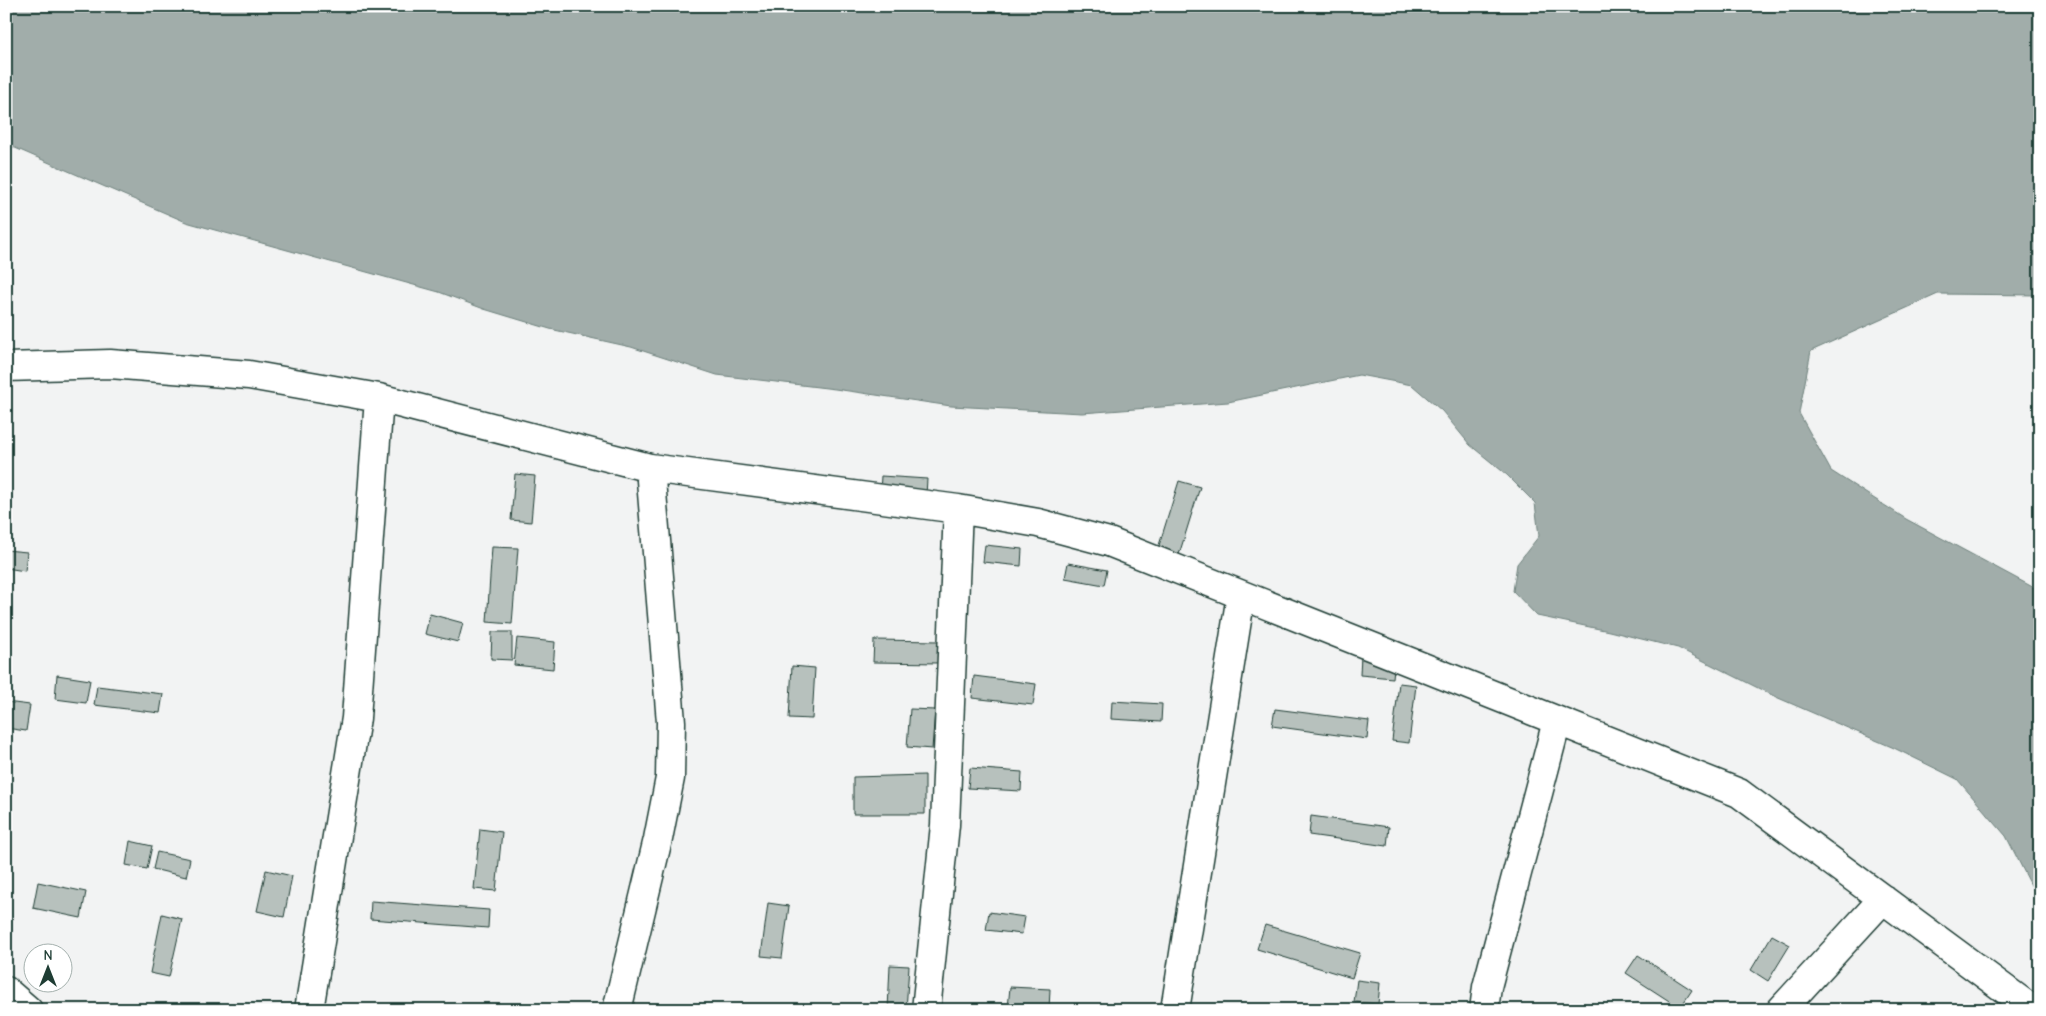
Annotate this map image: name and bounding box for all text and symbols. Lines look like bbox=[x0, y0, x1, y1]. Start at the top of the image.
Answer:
north arrow bbox=[22, 944, 72, 994]
text: N bbox=[43, 947, 53, 964]

